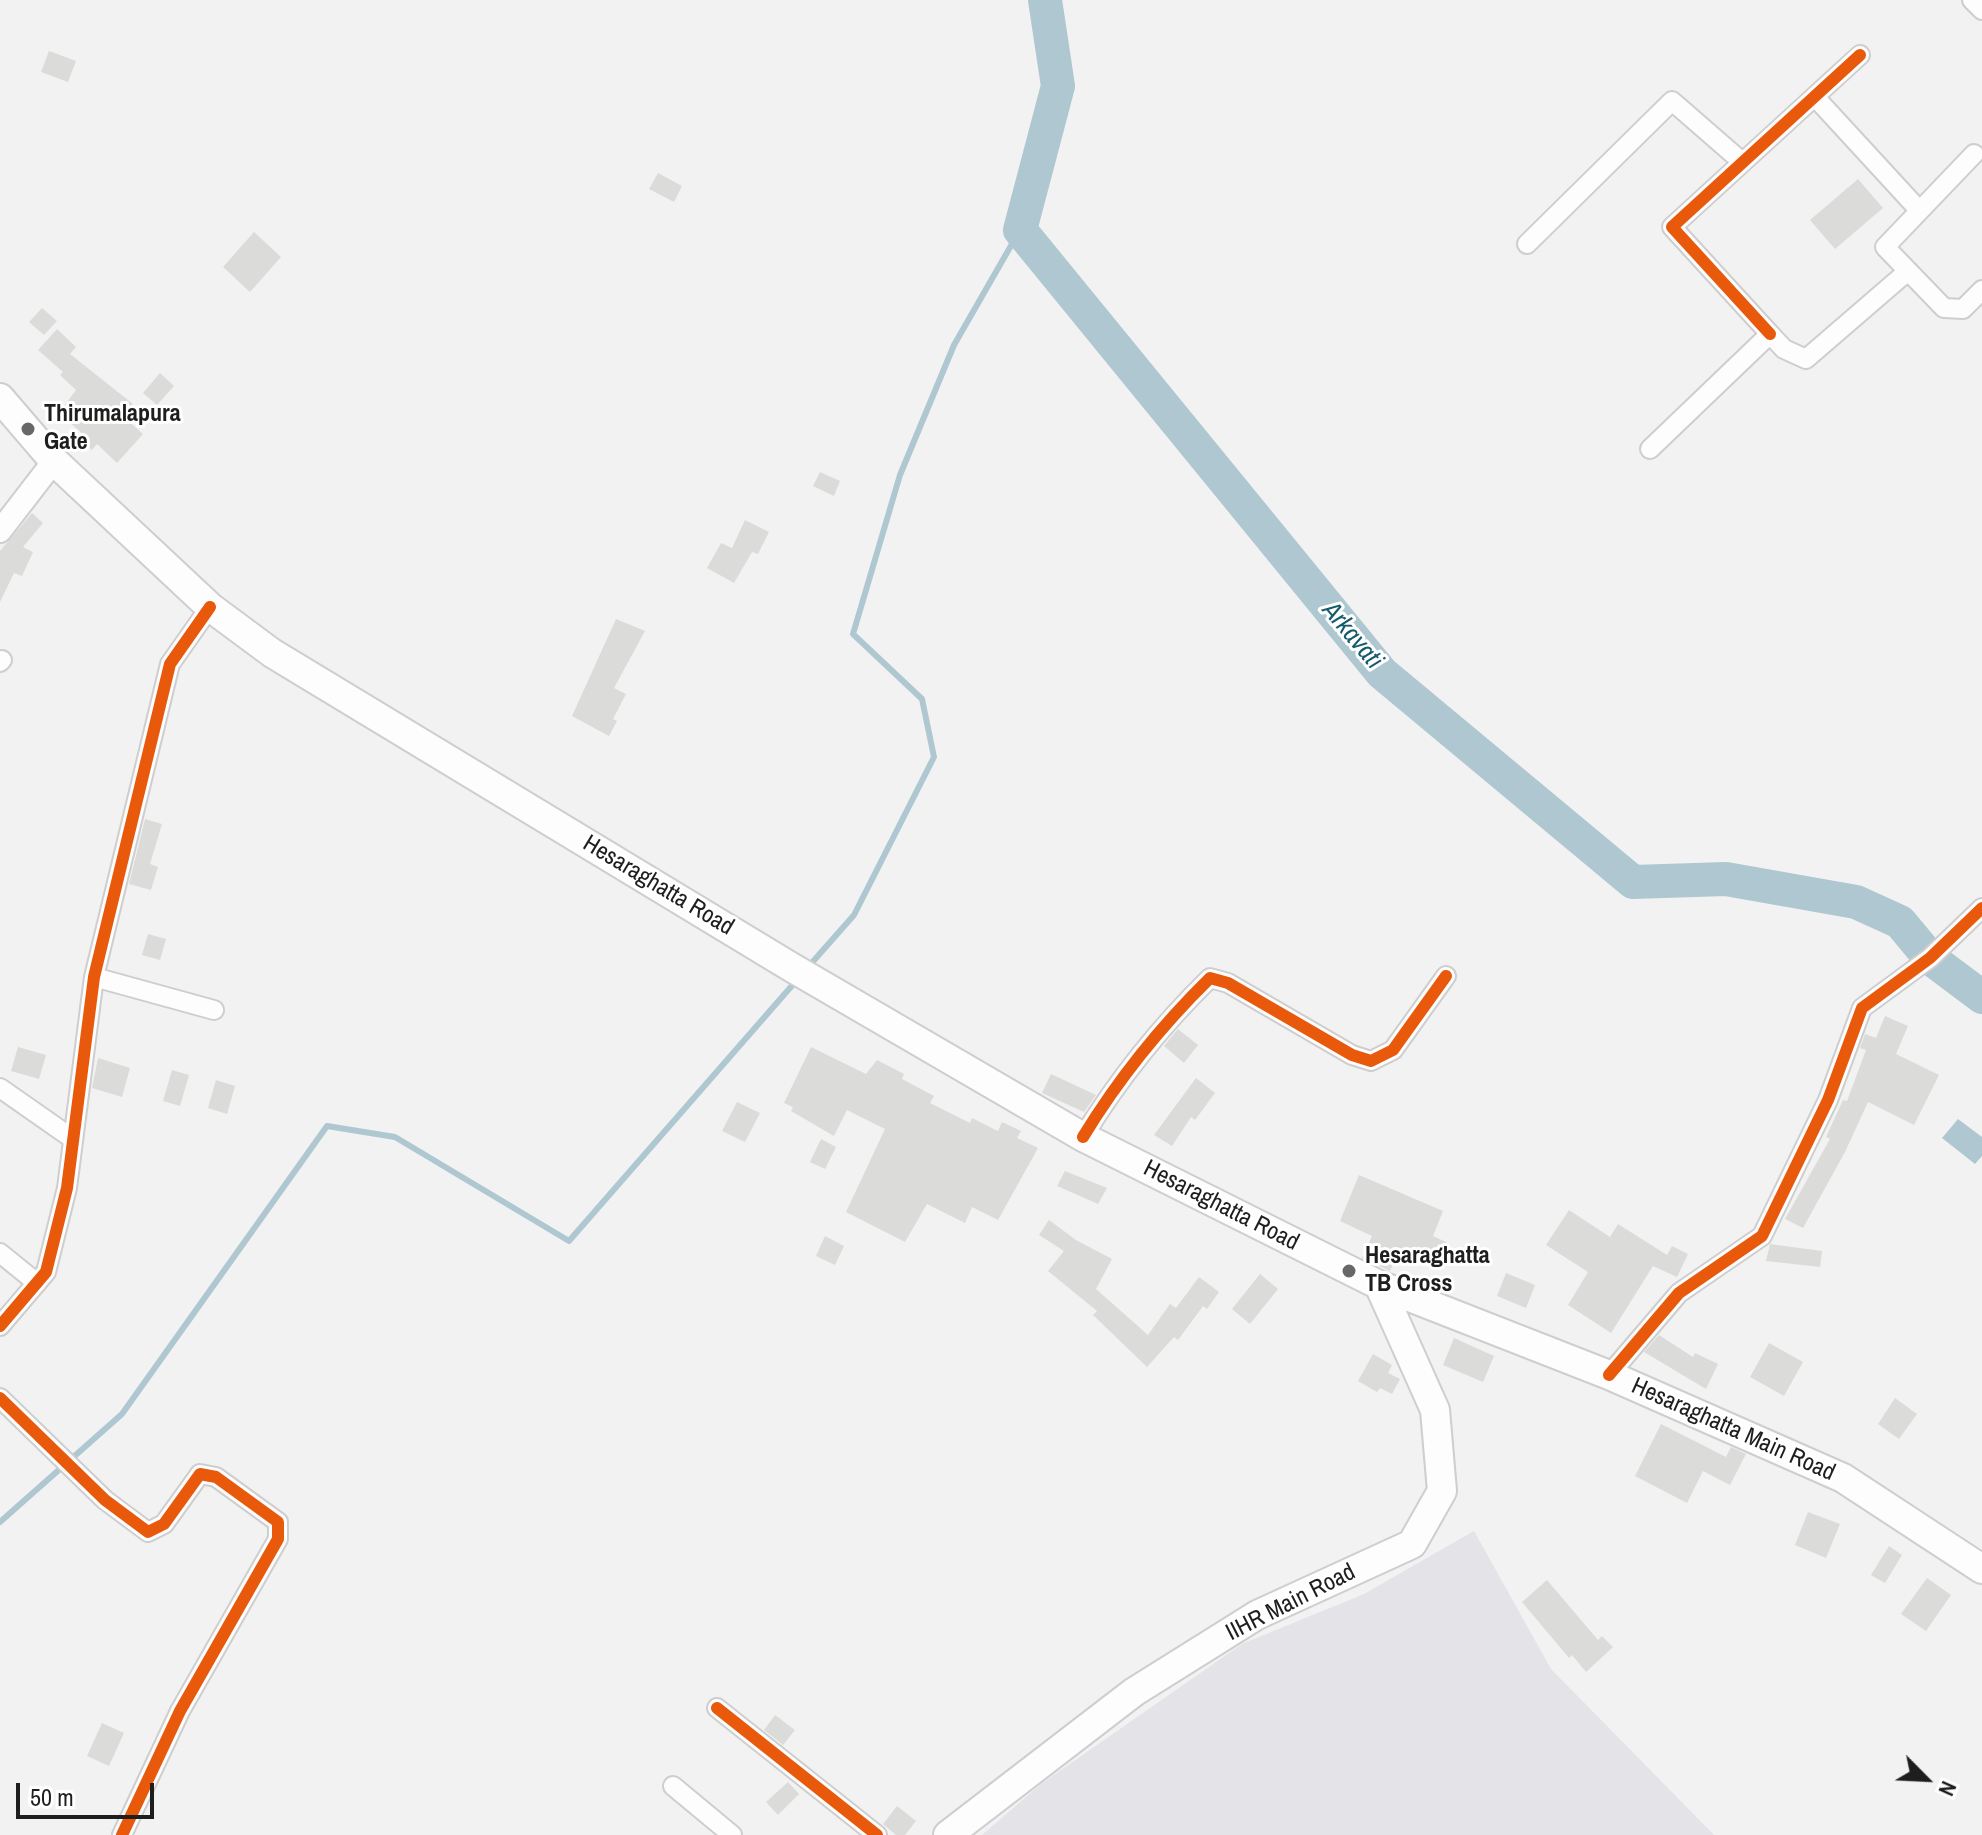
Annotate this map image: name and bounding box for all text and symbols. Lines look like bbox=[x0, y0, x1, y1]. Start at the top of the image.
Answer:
place label: Thirumalapura Gate bbox=[44, 401, 181, 457]
marker: Thirumalapura Gate bbox=[19, 420, 37, 438]
water label: Arkavati bbox=[1315, 596, 1389, 676]
street label: Hesaraghatta Road bbox=[577, 830, 739, 942]
street label: Hesaraghatta Road bbox=[1138, 1154, 1304, 1258]
place label: Hesaraghatta TB Cross bbox=[1365, 1243, 1490, 1299]
marker: Hesaraghatta TB Cross bbox=[1340, 1262, 1358, 1280]
street label: Hesaraghatta Main Road bbox=[1627, 1372, 1839, 1488]
street label: IIHR Main Road bbox=[1222, 1558, 1360, 1648]
north arrow bbox=[1886, 1739, 1966, 1819]
scale bar bbox=[20, 1767, 158, 1817]
text: N bbox=[1932, 1777, 1964, 1801]
text: 50 m bbox=[30, 1781, 74, 1813]

